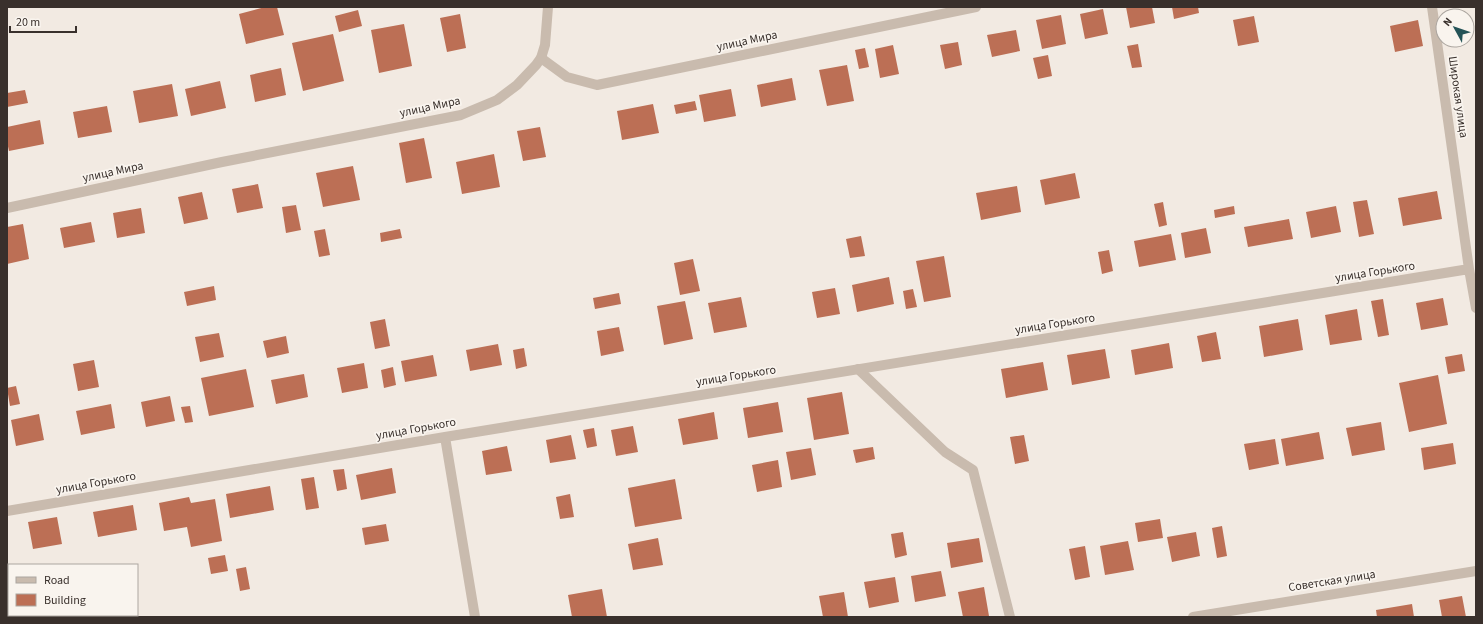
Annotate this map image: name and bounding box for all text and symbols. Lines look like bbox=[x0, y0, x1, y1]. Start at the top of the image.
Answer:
scale bar bbox=[10, 8, 76, 34]
north arrow bbox=[1435, 8, 1475, 48]
text: 20 m bbox=[16, 14, 40, 31]
text: N bbox=[1440, 14, 1456, 30]
street label: улица Мира bbox=[715, 26, 779, 56]
street label: Широкая улица bbox=[1444, 55, 1472, 139]
street label: улица Мира bbox=[398, 92, 462, 122]
street label: улица Мира bbox=[81, 157, 145, 187]
street label: улица Горького bbox=[1334, 257, 1416, 287]
street label: улица Горького bbox=[1014, 309, 1096, 339]
street label: улица Горького bbox=[695, 361, 777, 391]
street label: улица Горького bbox=[375, 414, 457, 444]
street label: улица Горького bbox=[55, 468, 137, 498]
legend bbox=[8, 564, 138, 616]
street label: Советская улица bbox=[1287, 566, 1377, 596]
text: Road bbox=[44, 572, 70, 589]
text: Building bbox=[44, 592, 86, 609]

